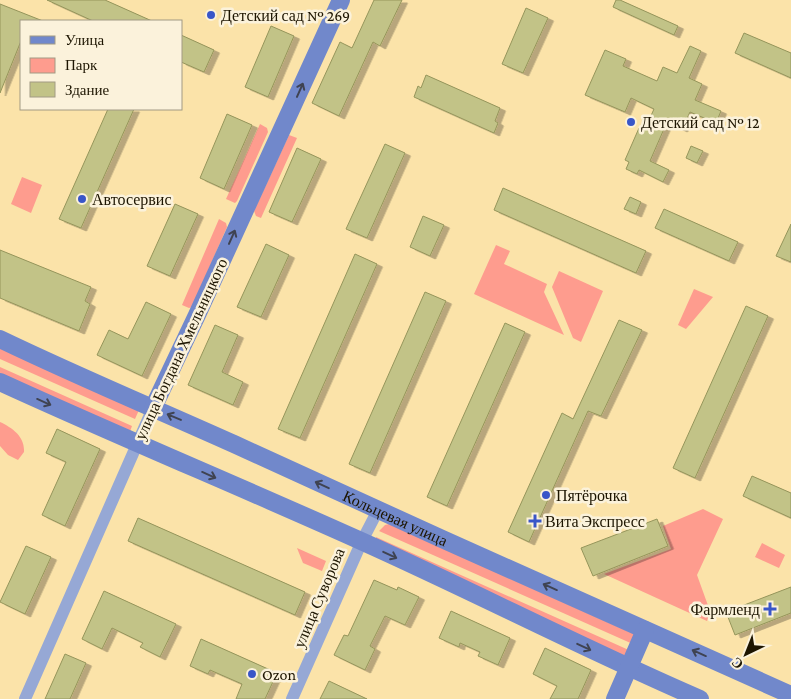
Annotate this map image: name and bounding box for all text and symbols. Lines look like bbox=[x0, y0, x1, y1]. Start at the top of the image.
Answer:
place label: Детский сад № 269 bbox=[221, 7, 350, 25]
marker: Детский сад № 269 bbox=[205, 9, 217, 21]
legend bbox=[20, 20, 182, 110]
text: Улица bbox=[65, 32, 104, 48]
text: Парк bbox=[65, 57, 98, 73]
text: Здание bbox=[65, 82, 109, 98]
one-way arrow bbox=[295, 83, 305, 98]
place label: Детский сад № 12 bbox=[641, 114, 760, 132]
marker: Детский сад № 12 bbox=[625, 116, 637, 128]
place label: Автосервис bbox=[92, 191, 172, 209]
marker: Автосервис bbox=[76, 193, 88, 205]
one-way arrow bbox=[228, 230, 237, 245]
street label: улица Богдана Хмельницкого bbox=[131, 256, 232, 443]
one-way arrow bbox=[36, 398, 51, 408]
one-way arrow bbox=[167, 412, 182, 422]
one-way arrow bbox=[201, 470, 216, 480]
one-way arrow bbox=[315, 479, 330, 489]
street label: Кольцевая улица bbox=[340, 487, 450, 549]
place label: Пятёрочка bbox=[556, 487, 627, 505]
marker: Пятёрочка bbox=[540, 489, 552, 501]
place label: Вита Экспресс bbox=[545, 513, 645, 531]
marker: Вита Экспресс bbox=[529, 515, 541, 527]
street label: улица Суворова bbox=[290, 546, 349, 651]
one-way arrow bbox=[382, 550, 397, 560]
one-way arrow bbox=[543, 582, 558, 592]
place label: Фармленд bbox=[691, 601, 760, 619]
marker: Фармленд bbox=[764, 603, 776, 615]
north arrow bbox=[721, 629, 771, 679]
one-way arrow bbox=[576, 642, 591, 652]
one-way arrow bbox=[692, 648, 707, 658]
text: С bbox=[728, 654, 746, 673]
place label: Ozon bbox=[262, 666, 296, 683]
marker: Ozon bbox=[246, 668, 258, 680]

